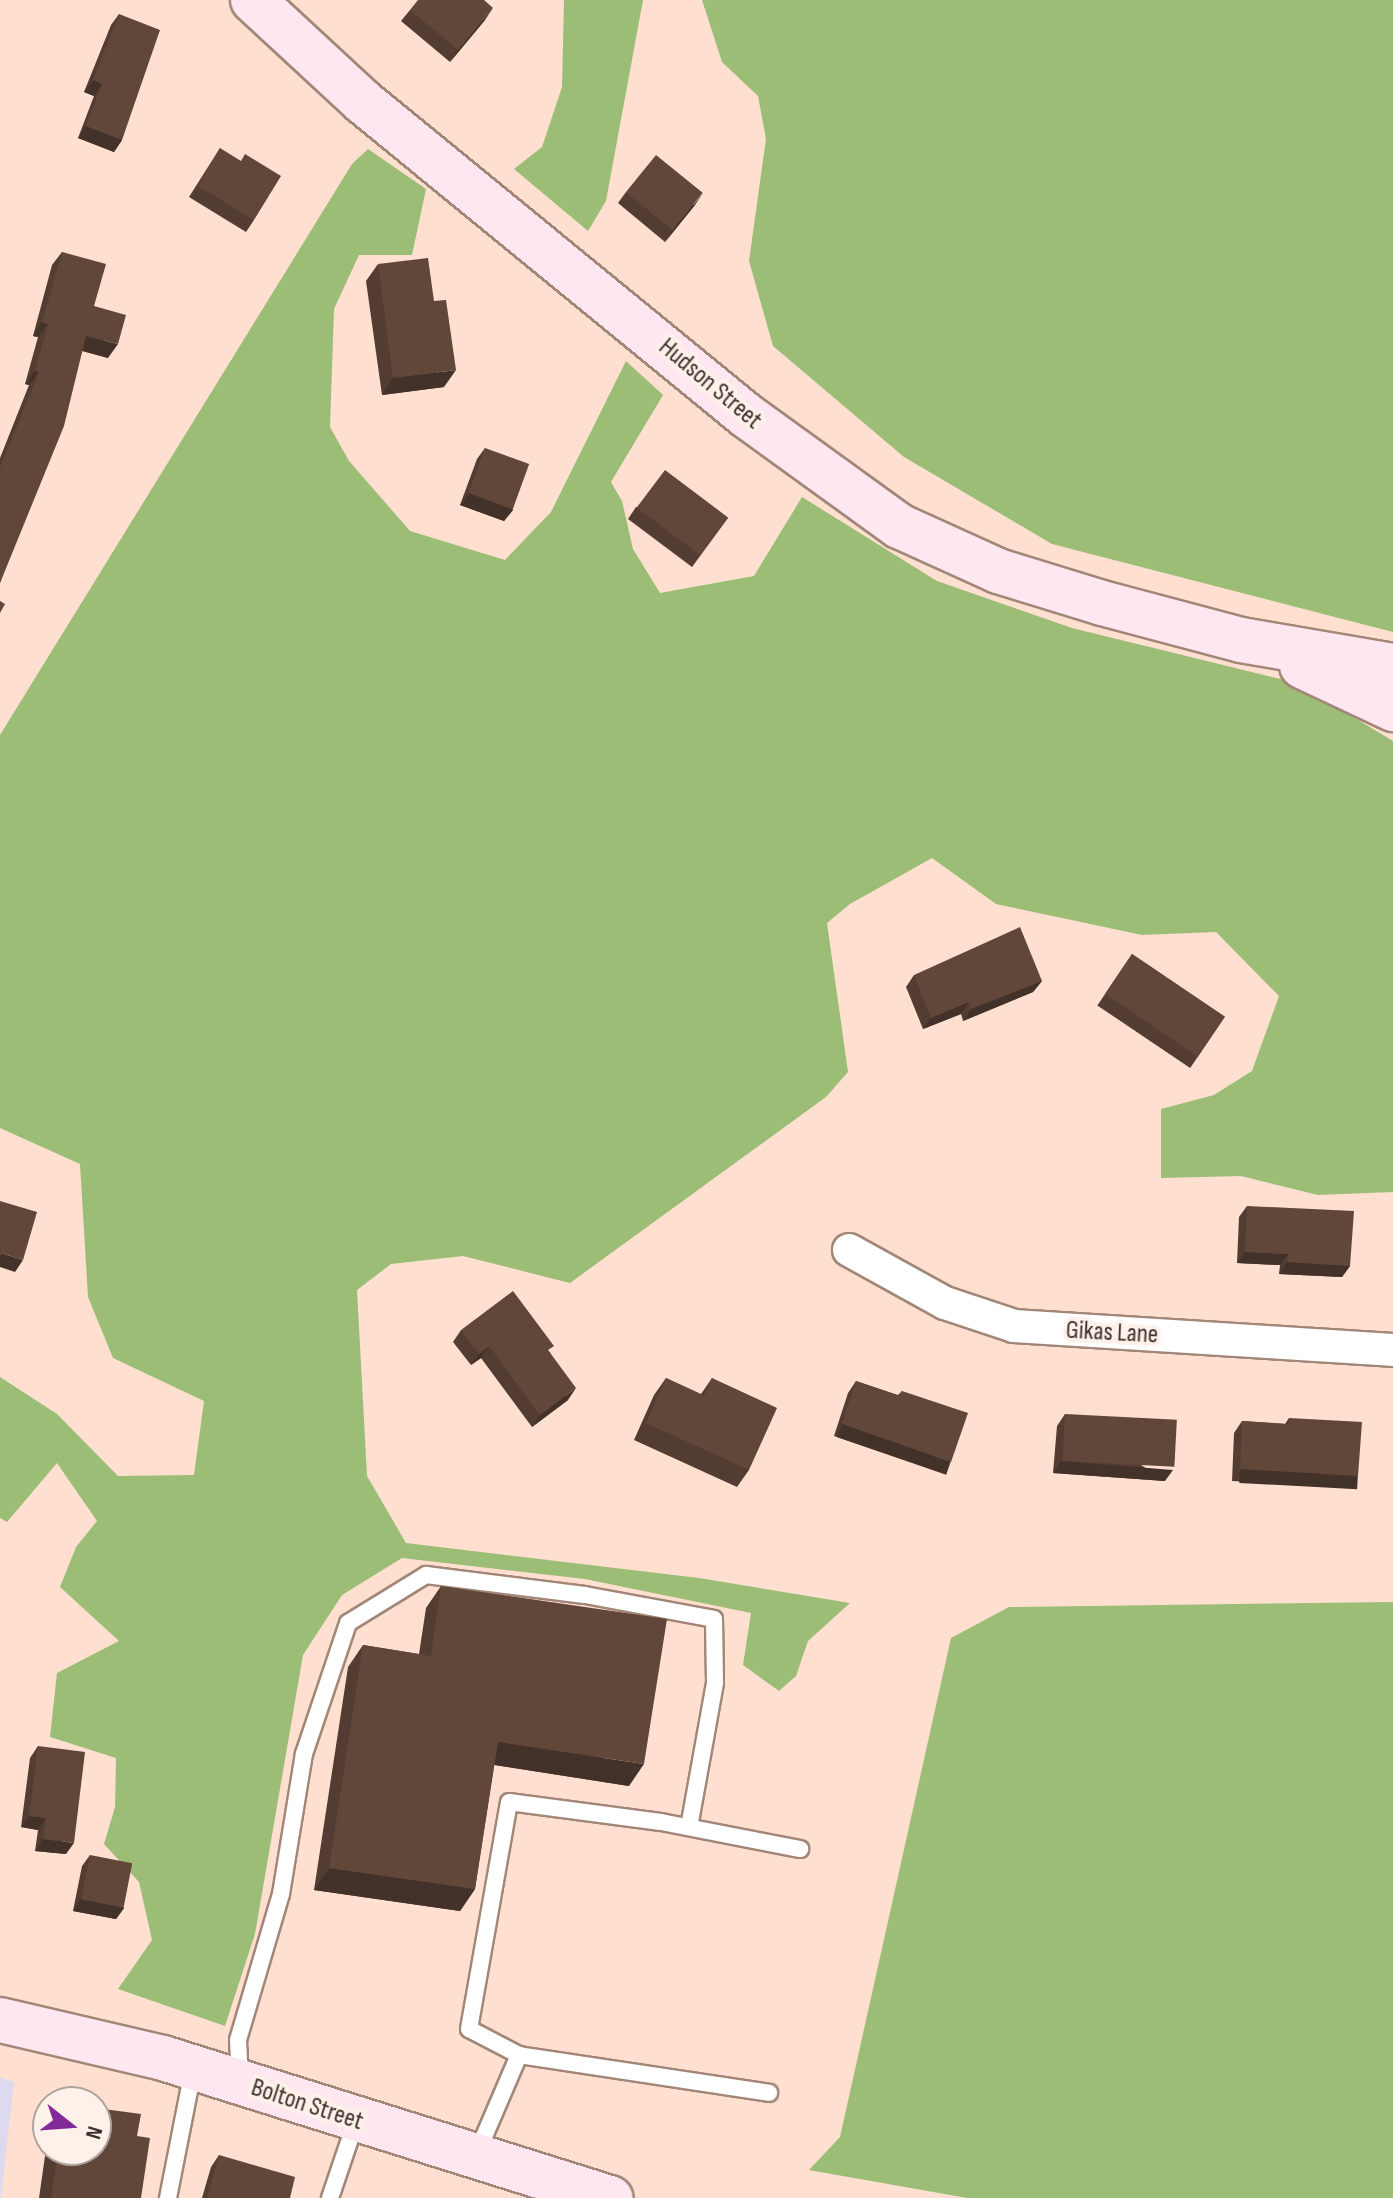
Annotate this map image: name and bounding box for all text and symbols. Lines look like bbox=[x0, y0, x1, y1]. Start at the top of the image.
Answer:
street label: Hudson Street bbox=[652, 332, 768, 436]
street label: Gikas Lane bbox=[1065, 1315, 1159, 1351]
street label: Bolton Street bbox=[247, 2072, 367, 2138]
north arrow bbox=[32, 2086, 112, 2166]
text: N bbox=[79, 2123, 108, 2142]

